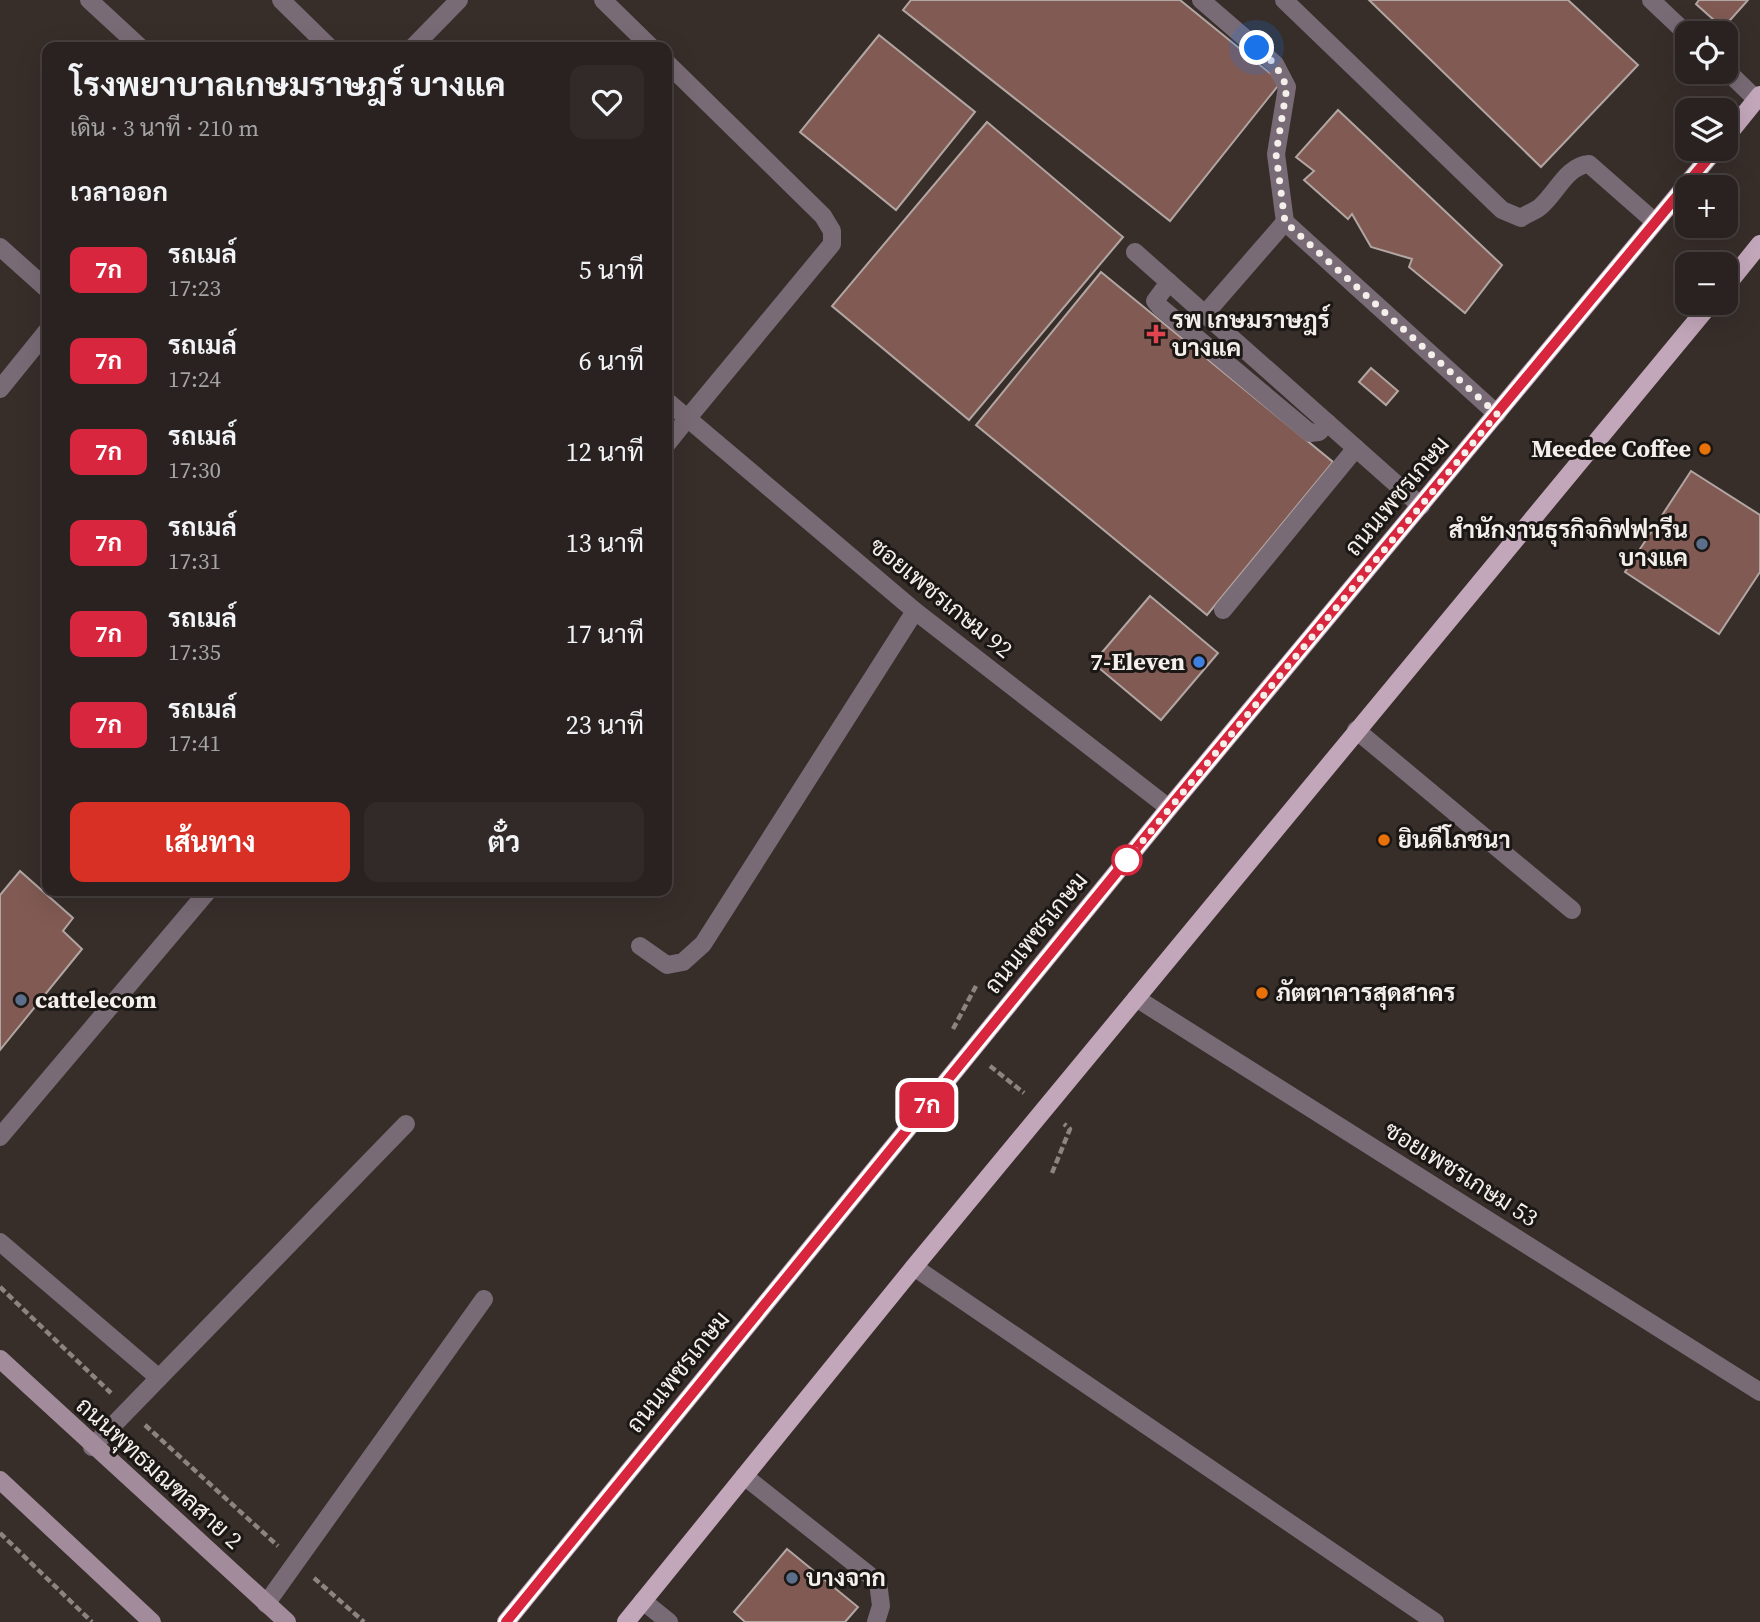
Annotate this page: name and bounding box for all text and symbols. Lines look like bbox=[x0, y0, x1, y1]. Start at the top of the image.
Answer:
map controls bbox=[1675, 21, 1738, 315]
button: locate bbox=[1675, 21, 1738, 84]
your location bbox=[1239, 30, 1274, 65]
text: โรงพยาบาลเกษมราษฎร์ บางแค bbox=[70, 62, 506, 107]
button: heart bbox=[570, 65, 644, 139]
button: layers bbox=[1675, 98, 1738, 161]
text: เดิน · 3 นาที · 210 m bbox=[70, 112, 259, 144]
text: เวลาออก bbox=[70, 174, 168, 210]
button: + bbox=[1675, 175, 1738, 238]
text: รถเมล์ bbox=[168, 236, 237, 272]
text: 5 นาที bbox=[579, 252, 644, 288]
button: − bbox=[1675, 252, 1738, 315]
text: 7ก bbox=[95, 253, 122, 286]
text: 17:23 bbox=[168, 272, 221, 304]
place label: รพ เกษมราษฎร์ บางแค bbox=[1172, 303, 1331, 364]
marker: รพ เกษมราษฎร์ บางแค bbox=[1146, 324, 1166, 344]
text: รถเมล์ bbox=[168, 327, 237, 363]
text: 6 นาที bbox=[579, 343, 644, 379]
text: 7ก bbox=[95, 344, 122, 377]
text: 17:24 bbox=[168, 363, 221, 395]
text: รถเมล์ bbox=[168, 418, 237, 454]
street label: ถนนเพชรเกษม bbox=[1337, 429, 1457, 563]
place label: Meedee Coffee bbox=[1531, 432, 1691, 465]
text: 12 นาที bbox=[566, 434, 644, 470]
text: 7ก bbox=[95, 435, 122, 468]
marker: Meedee Coffee bbox=[1697, 441, 1713, 457]
text: 17:30 bbox=[168, 454, 221, 486]
text: รถเมล์ bbox=[168, 509, 237, 545]
place label: สำนักงานธุรกิจกิฟฟารีน บางแค bbox=[1448, 513, 1688, 574]
text: 13 นาที bbox=[566, 525, 644, 561]
text: 7ก bbox=[95, 526, 122, 559]
street label: ซอยเพชรเกษม 92 bbox=[863, 530, 1020, 666]
marker: สำนักงานธุรกิจกิฟฟารีน บางแค bbox=[1694, 536, 1710, 552]
text: 17:31 bbox=[168, 545, 221, 577]
text: รถเมล์ bbox=[168, 600, 237, 636]
text: 17 นาที bbox=[566, 616, 644, 652]
text: 7ก bbox=[95, 617, 122, 650]
text: 17:35 bbox=[168, 636, 221, 668]
place label: 7-Eleven bbox=[1090, 645, 1185, 678]
marker: 7-Eleven bbox=[1191, 654, 1207, 670]
text: รถเมล์ bbox=[168, 691, 237, 727]
text: 23 นาที bbox=[566, 707, 644, 743]
text: 7ก bbox=[95, 708, 122, 741]
text: 17:41 bbox=[168, 727, 221, 759]
button: เส้นทาง bbox=[70, 802, 350, 882]
button: ตั๋ว bbox=[364, 802, 644, 882]
place label: ยินดีโภชนา bbox=[1398, 823, 1511, 856]
marker: ยินดีโภชนา bbox=[1376, 832, 1392, 848]
unlabelled marker bbox=[1112, 845, 1142, 875]
street label: ถนนเพชรเกษม bbox=[976, 865, 1095, 1000]
place label: ภัตตาคารสุดสาคร bbox=[1276, 976, 1455, 1010]
place label: cattelecom bbox=[35, 983, 157, 1016]
marker: ภัตตาคารสุดสาคร bbox=[1254, 985, 1270, 1001]
marker: cattelecom bbox=[13, 992, 29, 1008]
line badge: 7ก bbox=[895, 1082, 958, 1128]
text: 7ก bbox=[913, 1088, 941, 1121]
street label: ซอยเพชรเกษม 53 bbox=[1378, 1113, 1544, 1234]
street label: ถนนเพชรเกษม bbox=[618, 1304, 737, 1439]
street label: ถนนพุทธมณฑลสาย 2 bbox=[69, 1389, 250, 1556]
place label: บางจาก bbox=[806, 1561, 886, 1594]
marker: บางจาก bbox=[784, 1570, 800, 1586]

